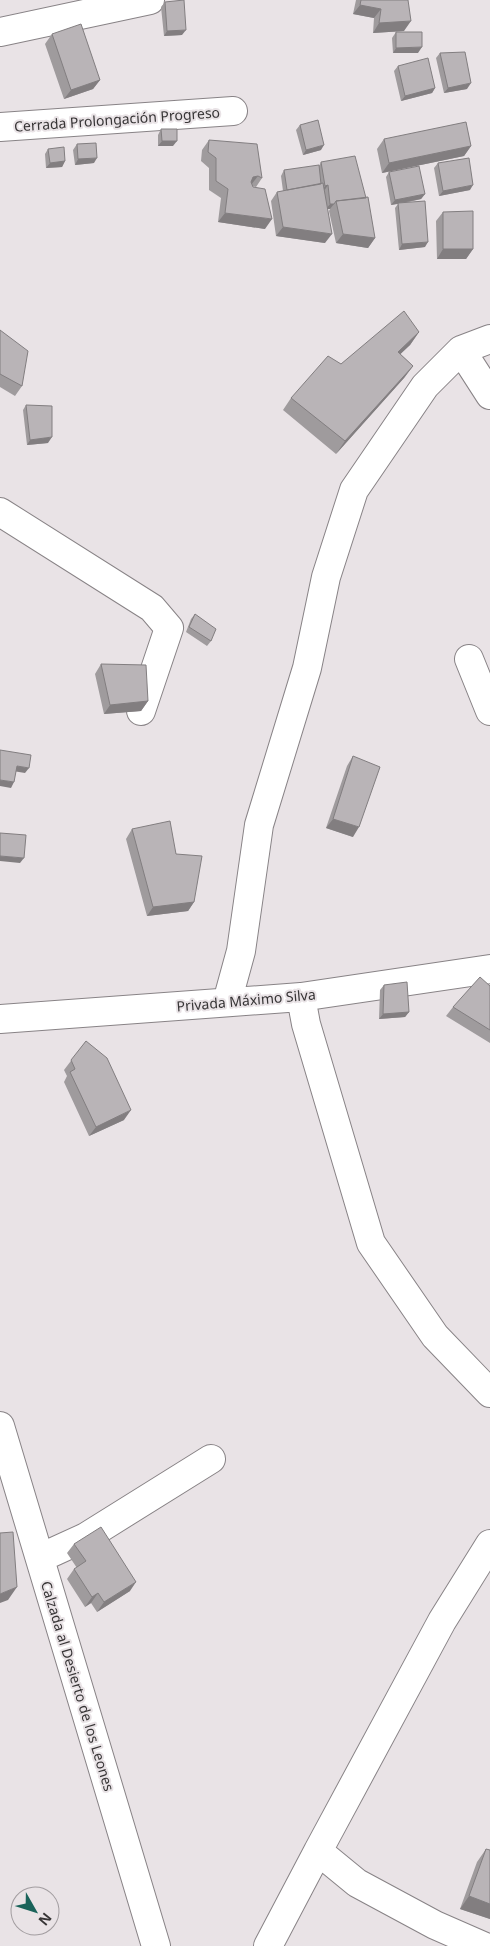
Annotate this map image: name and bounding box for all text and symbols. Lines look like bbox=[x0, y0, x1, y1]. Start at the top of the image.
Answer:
street label: Cerrada Prolongación Progreso bbox=[13, 102, 221, 136]
street label: Privada Máximo Silva bbox=[176, 984, 316, 1016]
street label: Calzada al Desierto de los Leones bbox=[37, 1579, 119, 1794]
north arrow bbox=[10, 1886, 60, 1936]
text: N bbox=[35, 1909, 56, 1930]

